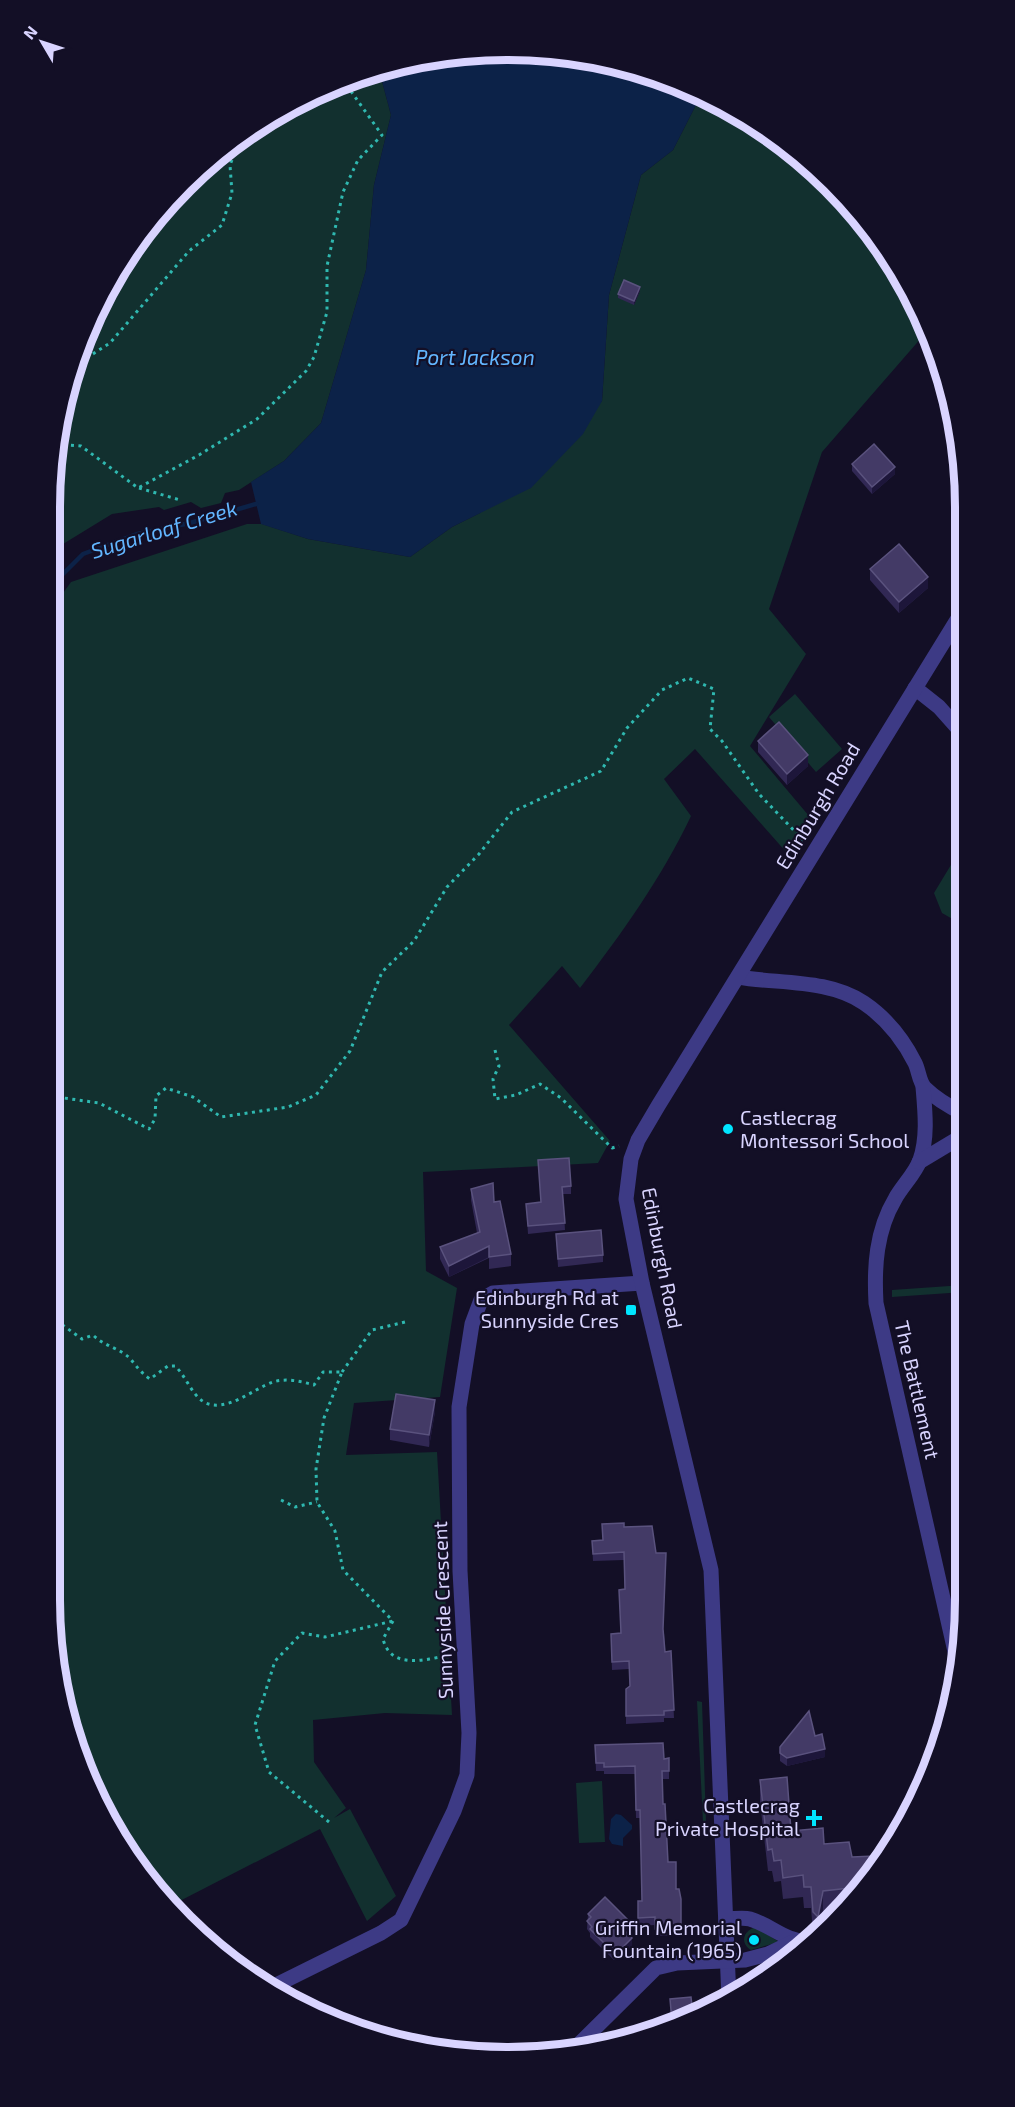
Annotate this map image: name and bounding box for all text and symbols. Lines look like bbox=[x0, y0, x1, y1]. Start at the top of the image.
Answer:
north arrow bbox=[12, 12, 72, 72]
text: N bbox=[19, 22, 41, 43]
water label: Port Jackson bbox=[415, 344, 535, 369]
water label: Sugarloaf Creek bbox=[87, 494, 240, 563]
street label: Edinburgh Road bbox=[770, 738, 864, 873]
place label: Castlecrag Montessori School bbox=[740, 1105, 909, 1152]
marker: Castlecrag Montessori School bbox=[721, 1122, 735, 1136]
street label: Edinburgh Road bbox=[638, 1185, 688, 1330]
place label: Edinburgh Rd at Sunnyside Cres bbox=[475, 1285, 619, 1332]
marker: Edinburgh Rd at Sunnyside Cres bbox=[624, 1303, 638, 1317]
street label: The Battlement bbox=[890, 1318, 946, 1462]
street label: Sunnyside Crescent bbox=[427, 1520, 457, 1699]
place label: Castlecrag Private Hospital bbox=[655, 1793, 800, 1840]
marker: Castlecrag Private Hospital bbox=[805, 1809, 823, 1827]
place label: Griffin Memorial Fountain (1965) bbox=[595, 1915, 742, 1962]
marker: Griffin Memorial Fountain (1965) bbox=[747, 1933, 761, 1947]

